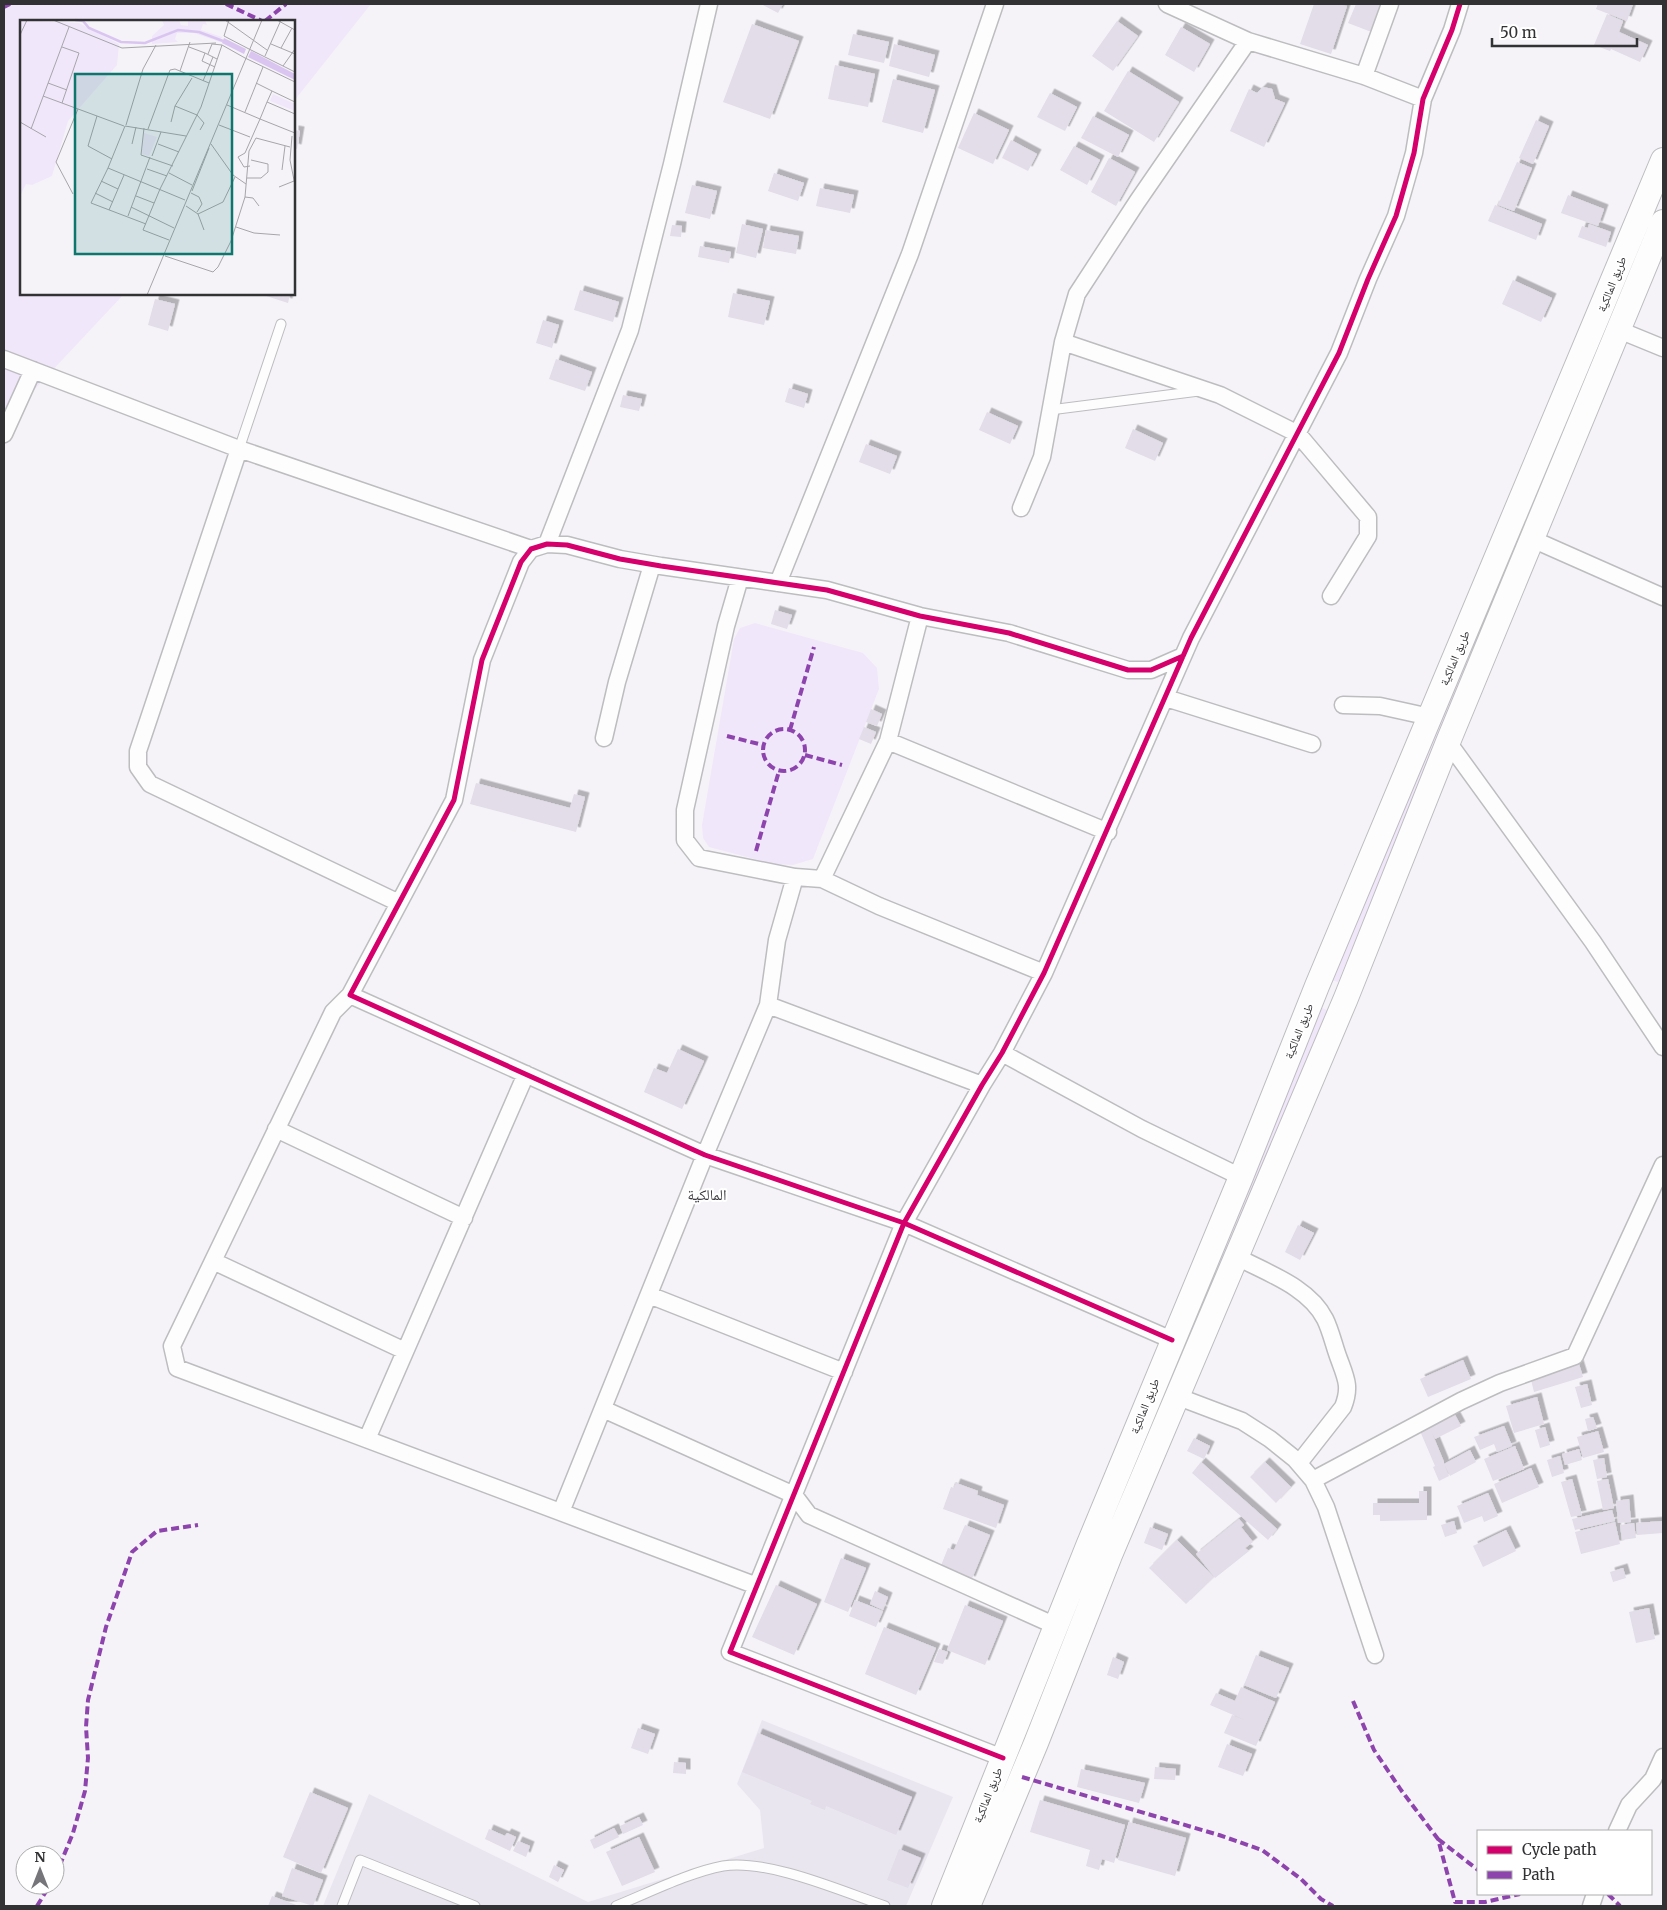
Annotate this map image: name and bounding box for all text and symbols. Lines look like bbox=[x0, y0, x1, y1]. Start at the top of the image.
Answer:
scale bar bbox=[1492, 15, 1637, 47]
inset map bbox=[20, 20, 295, 295]
text: 50 m bbox=[1500, 23, 1537, 42]
street label: طريق المالكية bbox=[1594, 254, 1630, 314]
street label: طريق المالكية bbox=[1436, 628, 1473, 688]
street label: طريق المالكية bbox=[1281, 1001, 1317, 1061]
district label: المالكية bbox=[688, 1185, 727, 1204]
street label: طريق المالكية bbox=[1127, 1376, 1163, 1436]
street label: طريق المالكية bbox=[970, 1765, 1006, 1825]
legend bbox=[1477, 1830, 1652, 1895]
text: Cycle path bbox=[1522, 1840, 1597, 1859]
north arrow bbox=[15, 1845, 65, 1895]
text: N bbox=[34, 1848, 46, 1866]
text: Path bbox=[1522, 1865, 1555, 1884]

